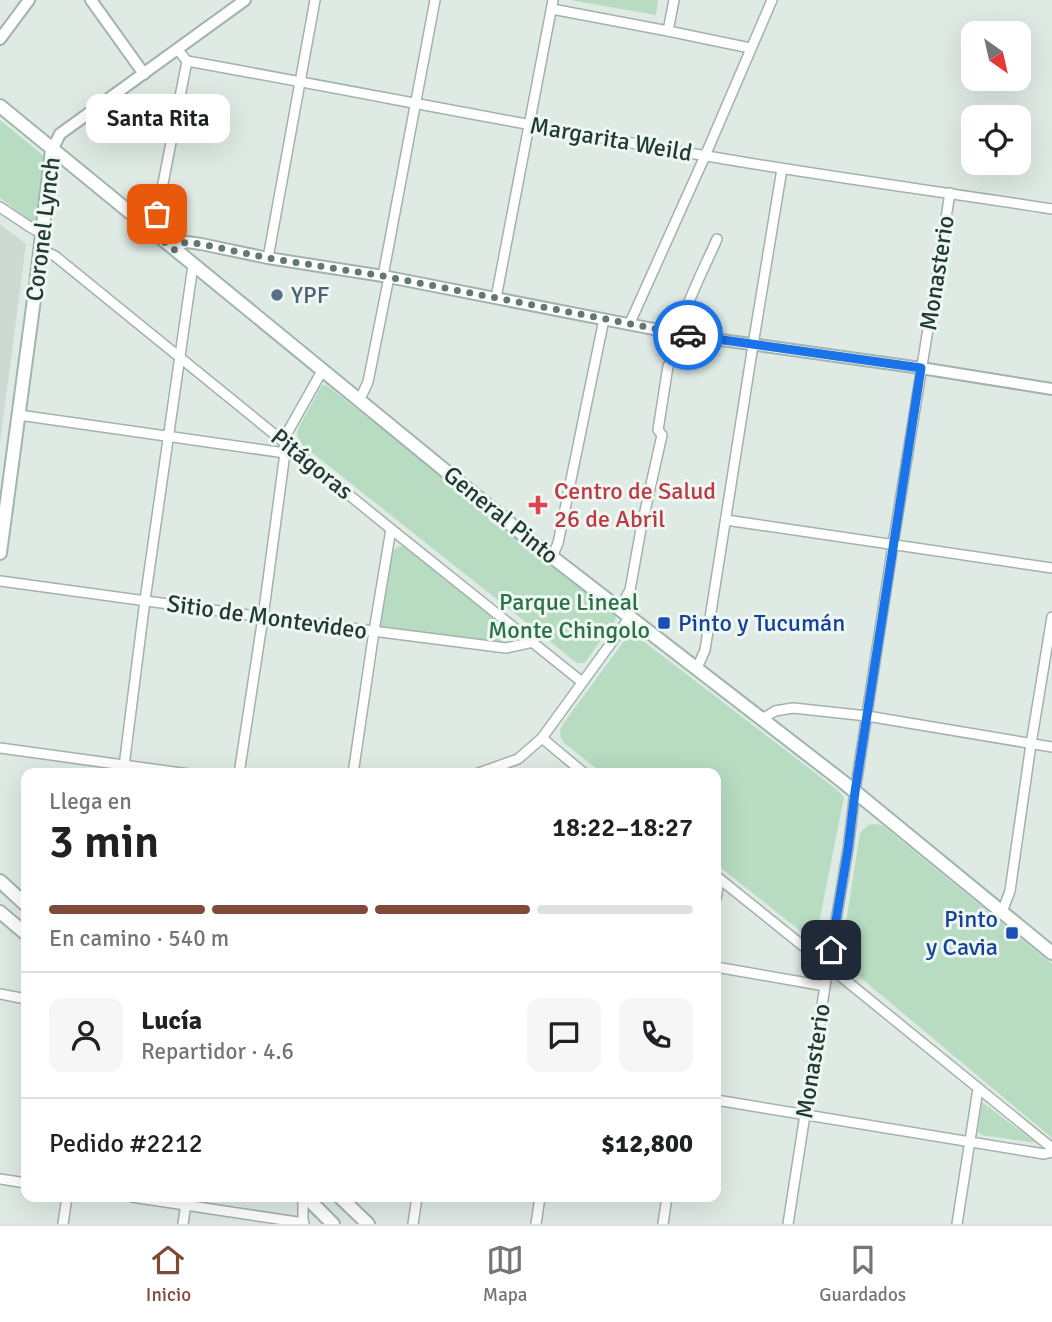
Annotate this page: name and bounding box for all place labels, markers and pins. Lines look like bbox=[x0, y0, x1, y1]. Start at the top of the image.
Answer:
callout: Santa Rita bbox=[85, 95, 229, 144]
pin bbox=[127, 184, 187, 244]
place label: YPF bbox=[291, 280, 329, 310]
marker: YPF bbox=[269, 287, 285, 303]
place label: Centro de Salud 26 de Abril bbox=[554, 476, 716, 534]
marker: Centro de Salud 26 de Abril bbox=[528, 495, 548, 515]
place label: Pinto y Tucumán bbox=[678, 608, 845, 638]
marker: Pinto y Tucumán bbox=[656, 615, 672, 631]
place label: Pinto y Cavia bbox=[926, 904, 998, 962]
pin bbox=[801, 920, 861, 980]
marker: Pinto y Cavia bbox=[1004, 925, 1020, 941]

